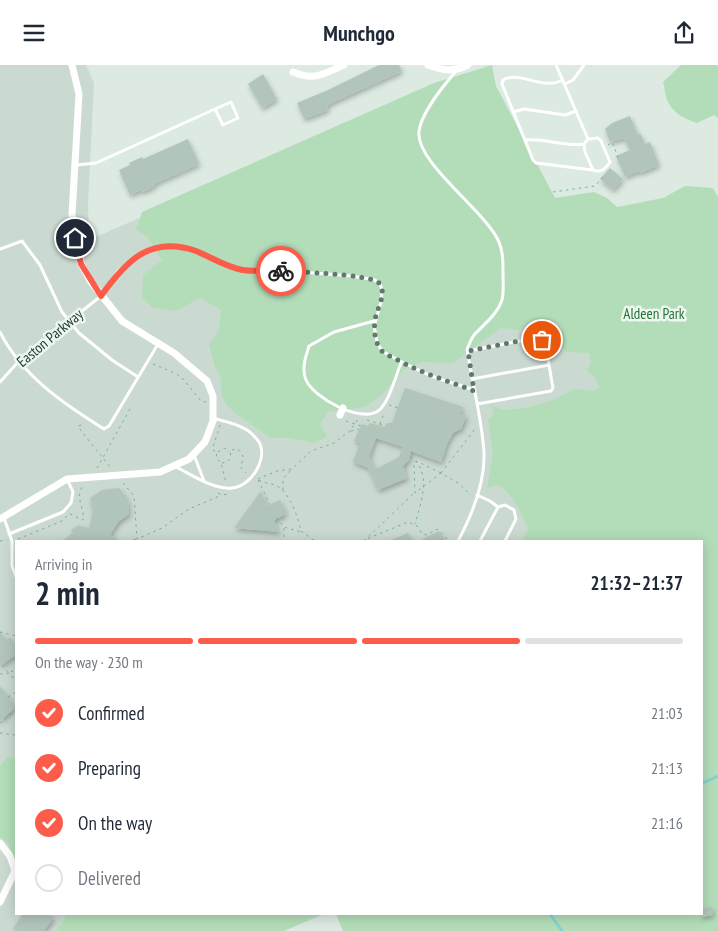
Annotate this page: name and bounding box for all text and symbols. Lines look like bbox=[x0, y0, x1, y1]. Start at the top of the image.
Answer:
icon: menu bbox=[20, 19, 48, 47]
text: Munchgo bbox=[323, 19, 395, 47]
icon: share bbox=[670, 19, 698, 47]
pin bbox=[54, 217, 96, 259]
icon: home bbox=[61, 224, 89, 252]
courier bbox=[256, 246, 306, 296]
icon: bike bbox=[267, 257, 295, 285]
street label: Easton Parkway bbox=[13, 304, 87, 371]
park label: Aldeen Park bbox=[623, 304, 685, 323]
pin bbox=[521, 319, 563, 361]
icon: bag bbox=[528, 326, 556, 354]
text: Arriving in bbox=[35, 554, 92, 574]
text: 21:32–21:37 bbox=[590, 571, 683, 595]
text: 2 min bbox=[35, 572, 100, 614]
text: On the way · 230 m bbox=[35, 652, 143, 672]
icon: check bbox=[35, 699, 63, 727]
text: Confirmed bbox=[78, 701, 145, 725]
text: 21:03 bbox=[651, 703, 683, 723]
icon: check bbox=[35, 754, 63, 782]
text: Preparing bbox=[78, 756, 141, 780]
text: 21:13 bbox=[651, 758, 683, 778]
icon: check bbox=[35, 809, 63, 837]
text: On the way bbox=[78, 811, 152, 835]
text: 21:16 bbox=[651, 813, 683, 833]
text: Delivered bbox=[78, 866, 141, 890]

